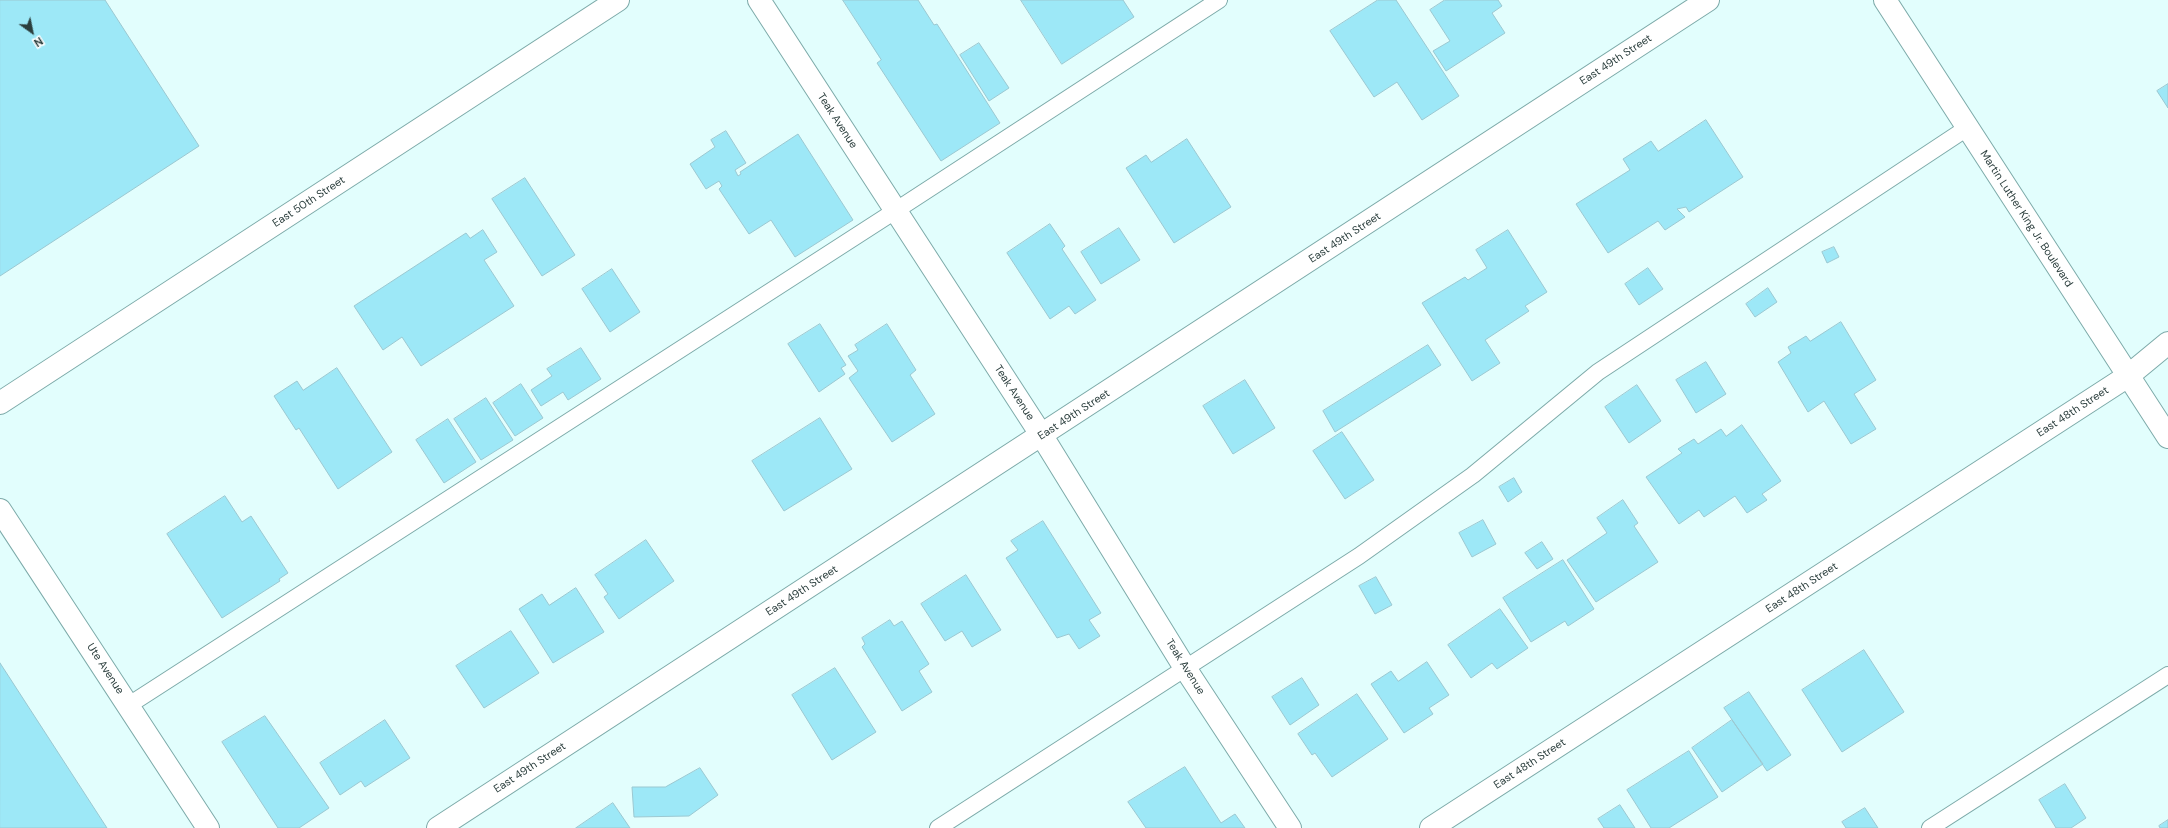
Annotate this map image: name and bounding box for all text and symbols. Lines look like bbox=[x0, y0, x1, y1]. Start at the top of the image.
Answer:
north arrow bbox=[12, 12, 52, 52]
street label: East 49th Street bbox=[1578, 32, 1654, 88]
text: N bbox=[31, 34, 46, 50]
street label: Teak Avenue bbox=[814, 91, 860, 151]
street label: Martin Luther King Jr. Boulevard bbox=[1977, 148, 2075, 290]
street label: East 50th Street bbox=[270, 174, 348, 230]
street label: East 49th Street bbox=[1307, 210, 1383, 266]
street label: Teak Avenue bbox=[991, 363, 1037, 423]
street label: East 48th Street bbox=[2035, 384, 2111, 440]
street label: East 49th Street bbox=[1036, 387, 1112, 443]
street label: East 48th Street bbox=[1764, 560, 1840, 616]
street label: East 49th Street bbox=[764, 563, 840, 619]
street label: Teak Avenue bbox=[1163, 637, 1207, 697]
street label: Ute Avenue bbox=[84, 641, 126, 697]
street label: East 48th Street bbox=[1492, 736, 1568, 792]
street label: East 49th Street bbox=[492, 740, 568, 796]

